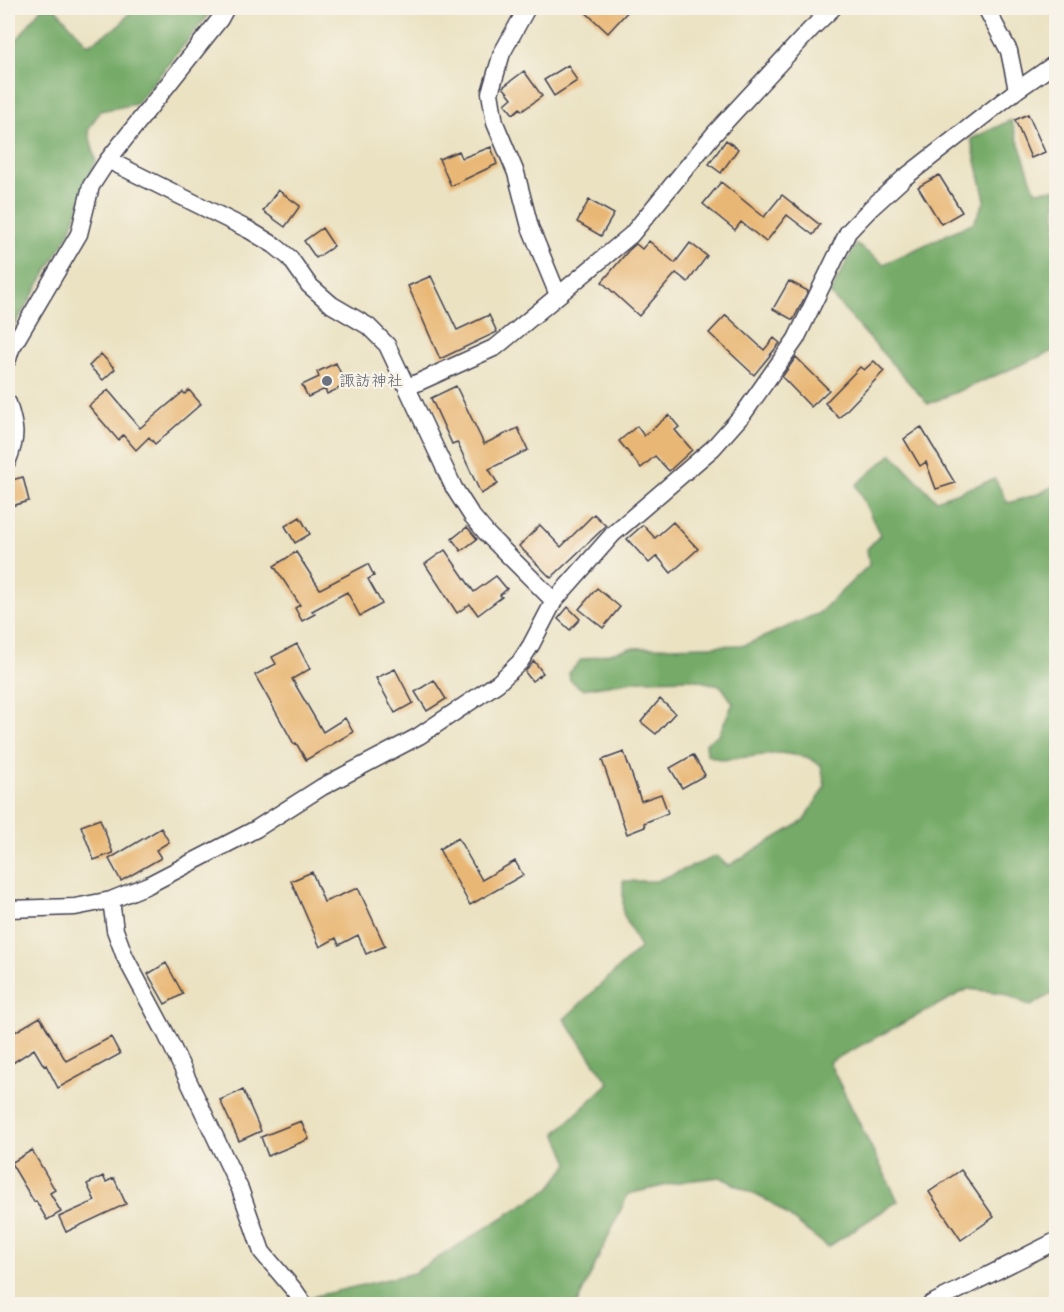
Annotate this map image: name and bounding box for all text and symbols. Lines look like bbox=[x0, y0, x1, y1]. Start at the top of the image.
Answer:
place label: 諏訪神社 bbox=[339, 372, 403, 391]
marker: 諏訪神社 bbox=[320, 374, 334, 388]

